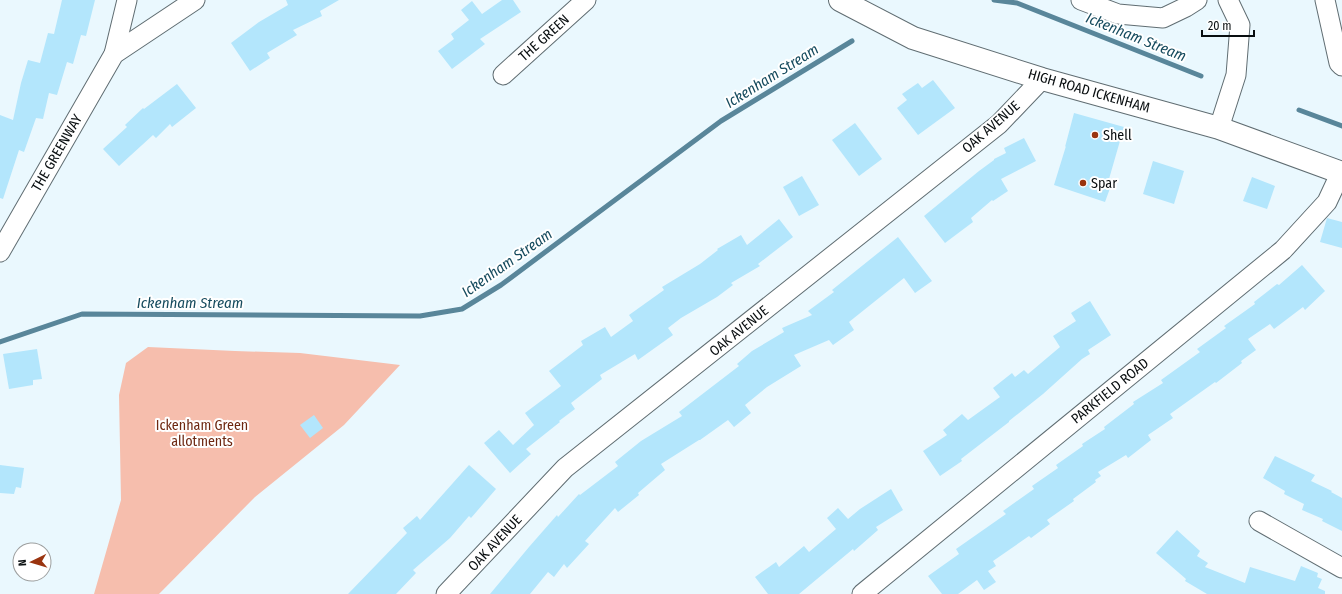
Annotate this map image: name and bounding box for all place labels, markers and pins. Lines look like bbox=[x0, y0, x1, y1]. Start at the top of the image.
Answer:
place label: Shell bbox=[1103, 127, 1132, 144]
marker: Shell bbox=[1090, 130, 1100, 140]
place label: Spar bbox=[1091, 175, 1117, 192]
marker: Spar bbox=[1078, 178, 1088, 188]

